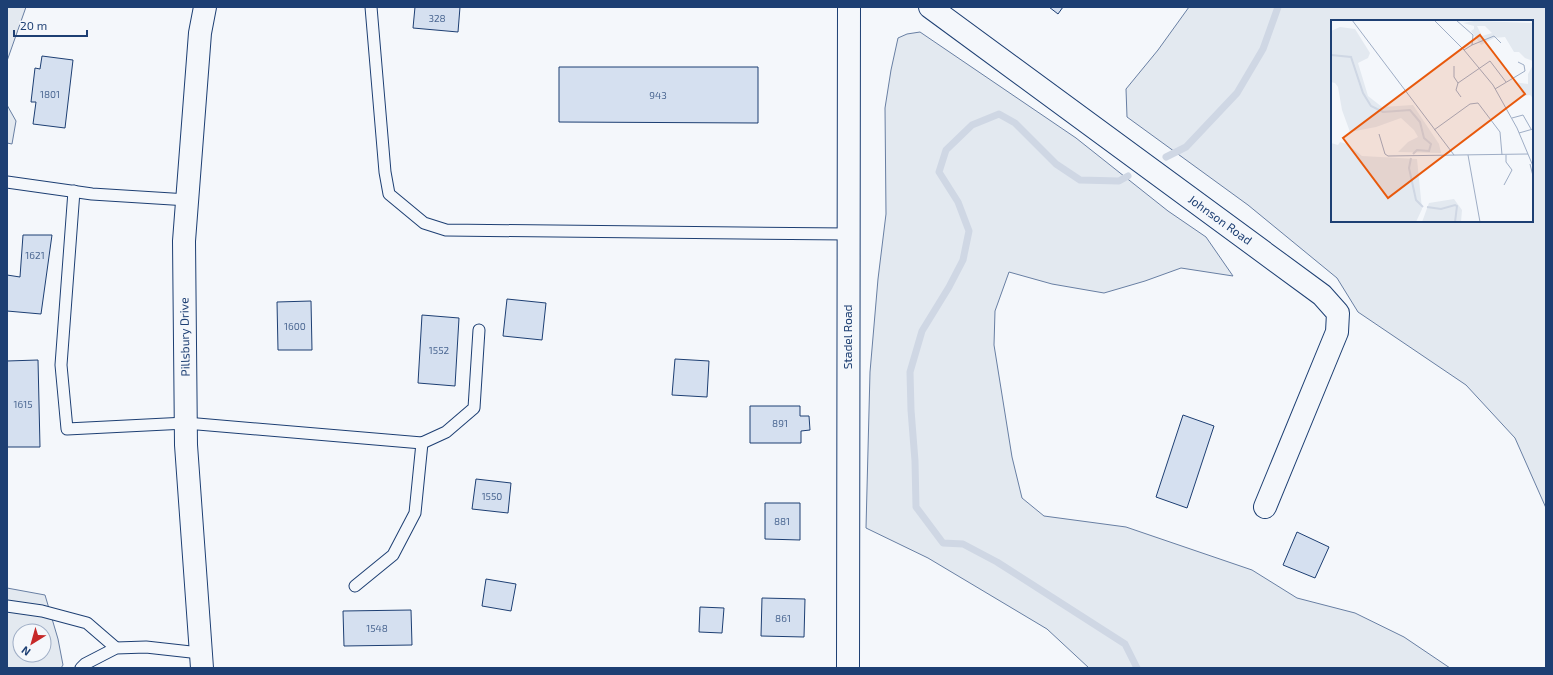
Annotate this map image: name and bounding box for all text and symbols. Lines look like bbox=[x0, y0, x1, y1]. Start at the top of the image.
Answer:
scale bar bbox=[14, 12, 87, 38]
house number: 328 bbox=[428, 12, 446, 24]
text: 20 m bbox=[20, 18, 47, 32]
inset map bbox=[1331, 20, 1533, 222]
house number: 1801 bbox=[40, 88, 60, 100]
house number: 943 bbox=[649, 89, 667, 101]
street label: Johnson Road bbox=[1186, 191, 1255, 247]
house number: 1621 bbox=[25, 249, 45, 261]
street label: Pillsbury Drive bbox=[176, 297, 192, 377]
street label: Stadel Road bbox=[840, 305, 854, 369]
house number: 1600 bbox=[284, 320, 306, 332]
house number: 1552 bbox=[429, 344, 450, 356]
house number: 1615 bbox=[13, 398, 33, 410]
house number: 891 bbox=[772, 417, 788, 429]
house number: 1550 bbox=[482, 490, 502, 502]
house number: 881 bbox=[774, 515, 790, 527]
house number: 861 bbox=[775, 612, 791, 624]
house number: 1548 bbox=[366, 622, 388, 634]
north arrow bbox=[12, 623, 52, 663]
text: N bbox=[19, 644, 33, 659]

